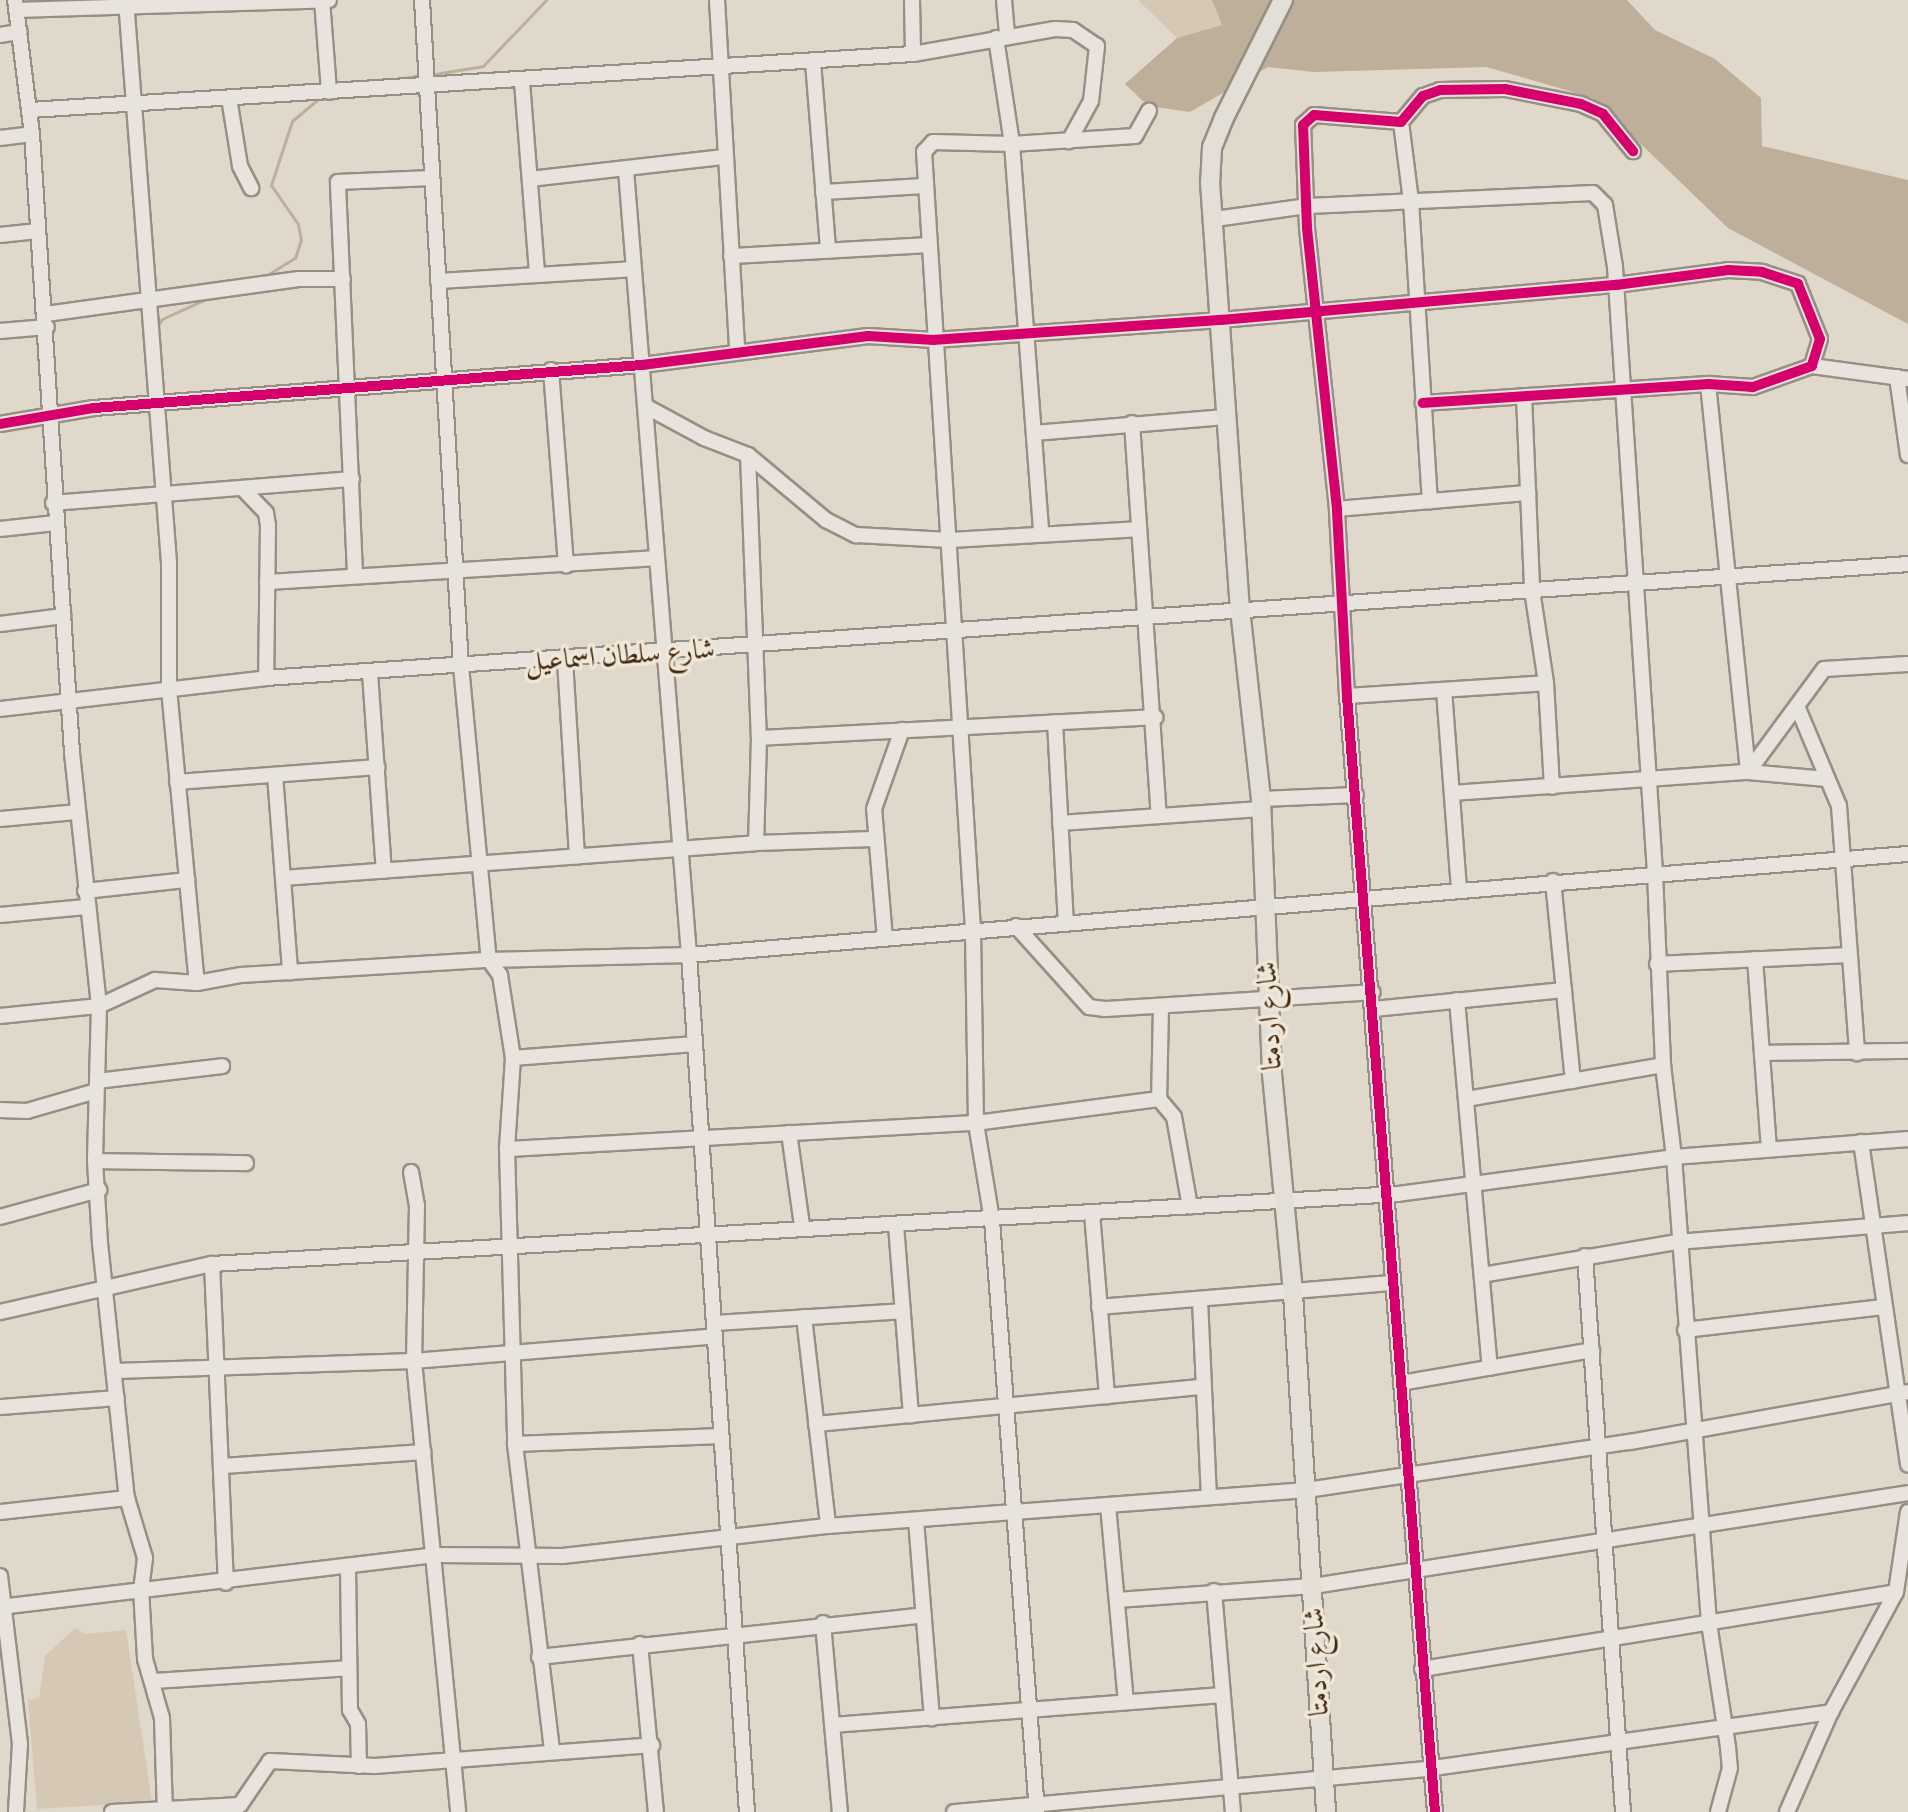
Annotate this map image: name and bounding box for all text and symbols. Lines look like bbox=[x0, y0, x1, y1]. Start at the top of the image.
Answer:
street label: شارع سلطان اسماعيل bbox=[524, 633, 716, 679]
street label: شارع اردمتا bbox=[1250, 961, 1290, 1071]
street label: شارع اردمتا bbox=[1297, 1607, 1337, 1717]

